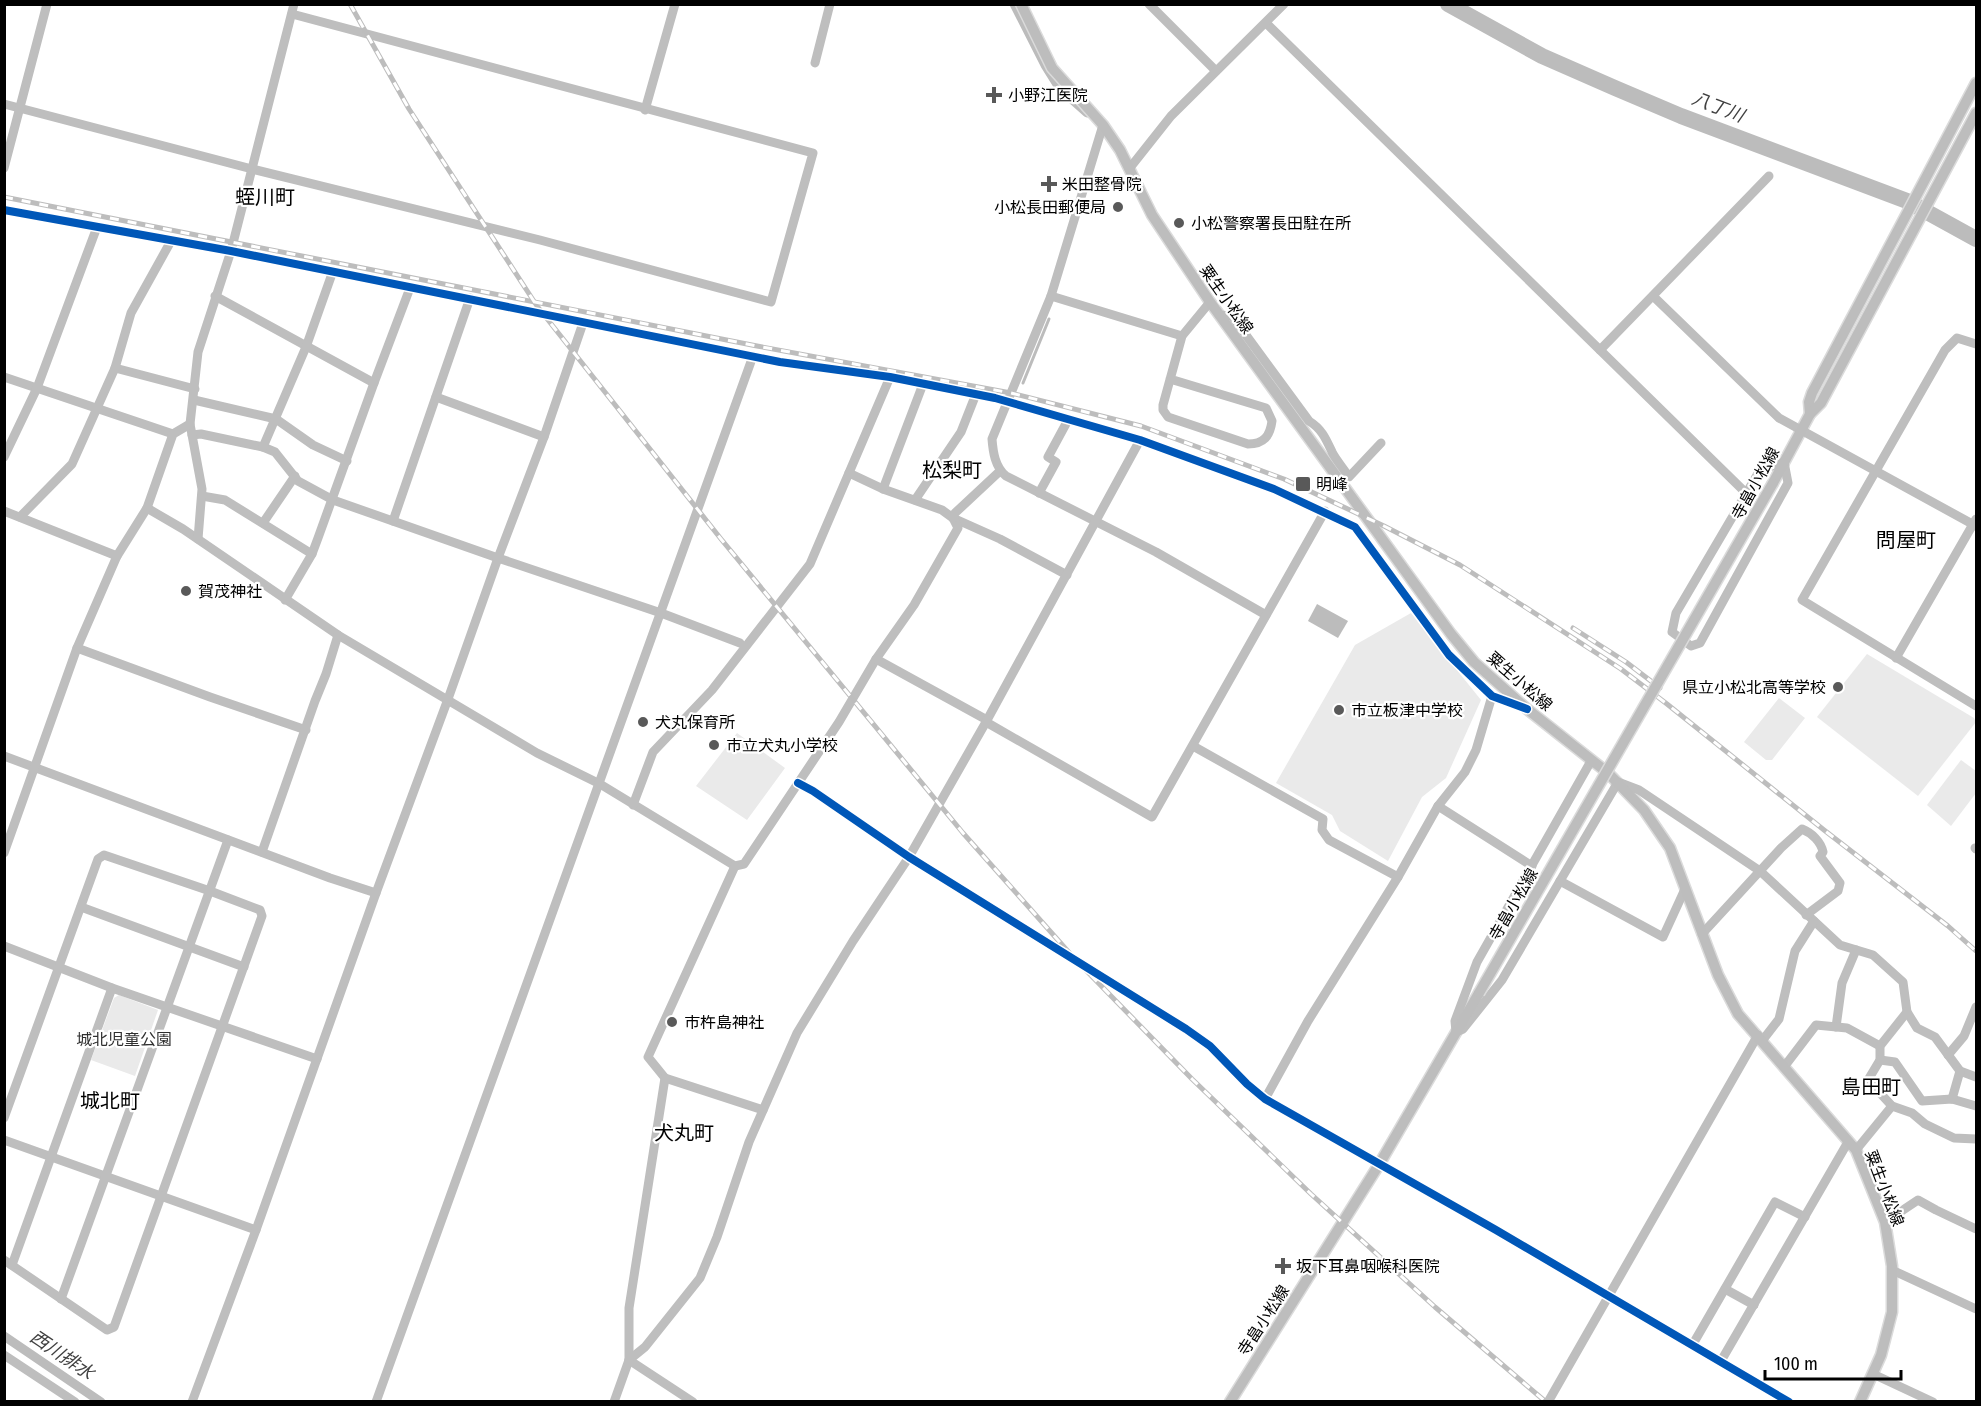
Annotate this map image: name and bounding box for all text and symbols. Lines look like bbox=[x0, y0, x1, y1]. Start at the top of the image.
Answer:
marker: 小野江医院 bbox=[985, 86, 1003, 104]
place label: 小野江医院 bbox=[1008, 86, 1088, 105]
water label: 八丁川 bbox=[1689, 87, 1749, 128]
marker: 米田整骨院 bbox=[1040, 175, 1058, 193]
place label: 米田整骨院 bbox=[1062, 175, 1142, 194]
district label: 蛭川町 bbox=[235, 185, 295, 209]
place label: 小松長田郵便局 bbox=[994, 198, 1106, 217]
marker: 小松長田郵便局 bbox=[1111, 200, 1125, 214]
place label: 小松警察署長田駐在所 bbox=[1191, 214, 1351, 233]
marker: 小松警察署長田駐在所 bbox=[1172, 216, 1186, 230]
street label: 粟生小松線 bbox=[1196, 261, 1257, 338]
street label: 寺畠小松線 bbox=[1728, 444, 1783, 523]
district label: 松梨町 bbox=[922, 458, 982, 482]
marker: 明峰 bbox=[1294, 475, 1312, 493]
place label: 明峰 bbox=[1316, 475, 1348, 494]
district label: 問屋町 bbox=[1876, 528, 1936, 552]
place label: 賀茂神社 bbox=[198, 582, 262, 601]
marker: 賀茂神社 bbox=[179, 584, 193, 598]
street label: 粟生小松線 bbox=[1483, 648, 1556, 715]
place label: 県立小松北高等学校 bbox=[1682, 678, 1826, 697]
marker: 県立小松北高等学校 bbox=[1831, 680, 1845, 694]
place label: 市立板津中学校 bbox=[1351, 701, 1463, 720]
marker: 市立板津中学校 bbox=[1332, 703, 1346, 717]
place label: 犬丸保育所 bbox=[655, 713, 735, 732]
marker: 犬丸保育所 bbox=[636, 715, 650, 729]
place label: 市立犬丸小学校 bbox=[726, 736, 838, 755]
marker: 市立犬丸小学校 bbox=[707, 738, 721, 752]
street label: 寺畠小松線 bbox=[1485, 865, 1542, 944]
place label: 市杵島神社 bbox=[684, 1013, 764, 1032]
marker: 市杵島神社 bbox=[665, 1015, 679, 1029]
park label: 城北児童公園 bbox=[76, 1030, 172, 1049]
district label: 島田町 bbox=[1841, 1075, 1901, 1099]
district label: 城北町 bbox=[80, 1089, 140, 1113]
district label: 犬丸町 bbox=[654, 1121, 714, 1145]
street label: 粟生小松線 bbox=[1861, 1147, 1908, 1229]
marker: 坂下耳鼻咽喉科医院 bbox=[1274, 1257, 1292, 1275]
place label: 坂下耳鼻咽喉科医院 bbox=[1296, 1257, 1440, 1276]
street label: 寺畠小松線 bbox=[1234, 1282, 1293, 1359]
water label: 西川排水 bbox=[26, 1326, 100, 1385]
scale bar bbox=[1765, 1343, 1902, 1381]
text: 100 m bbox=[1774, 1353, 1818, 1375]

